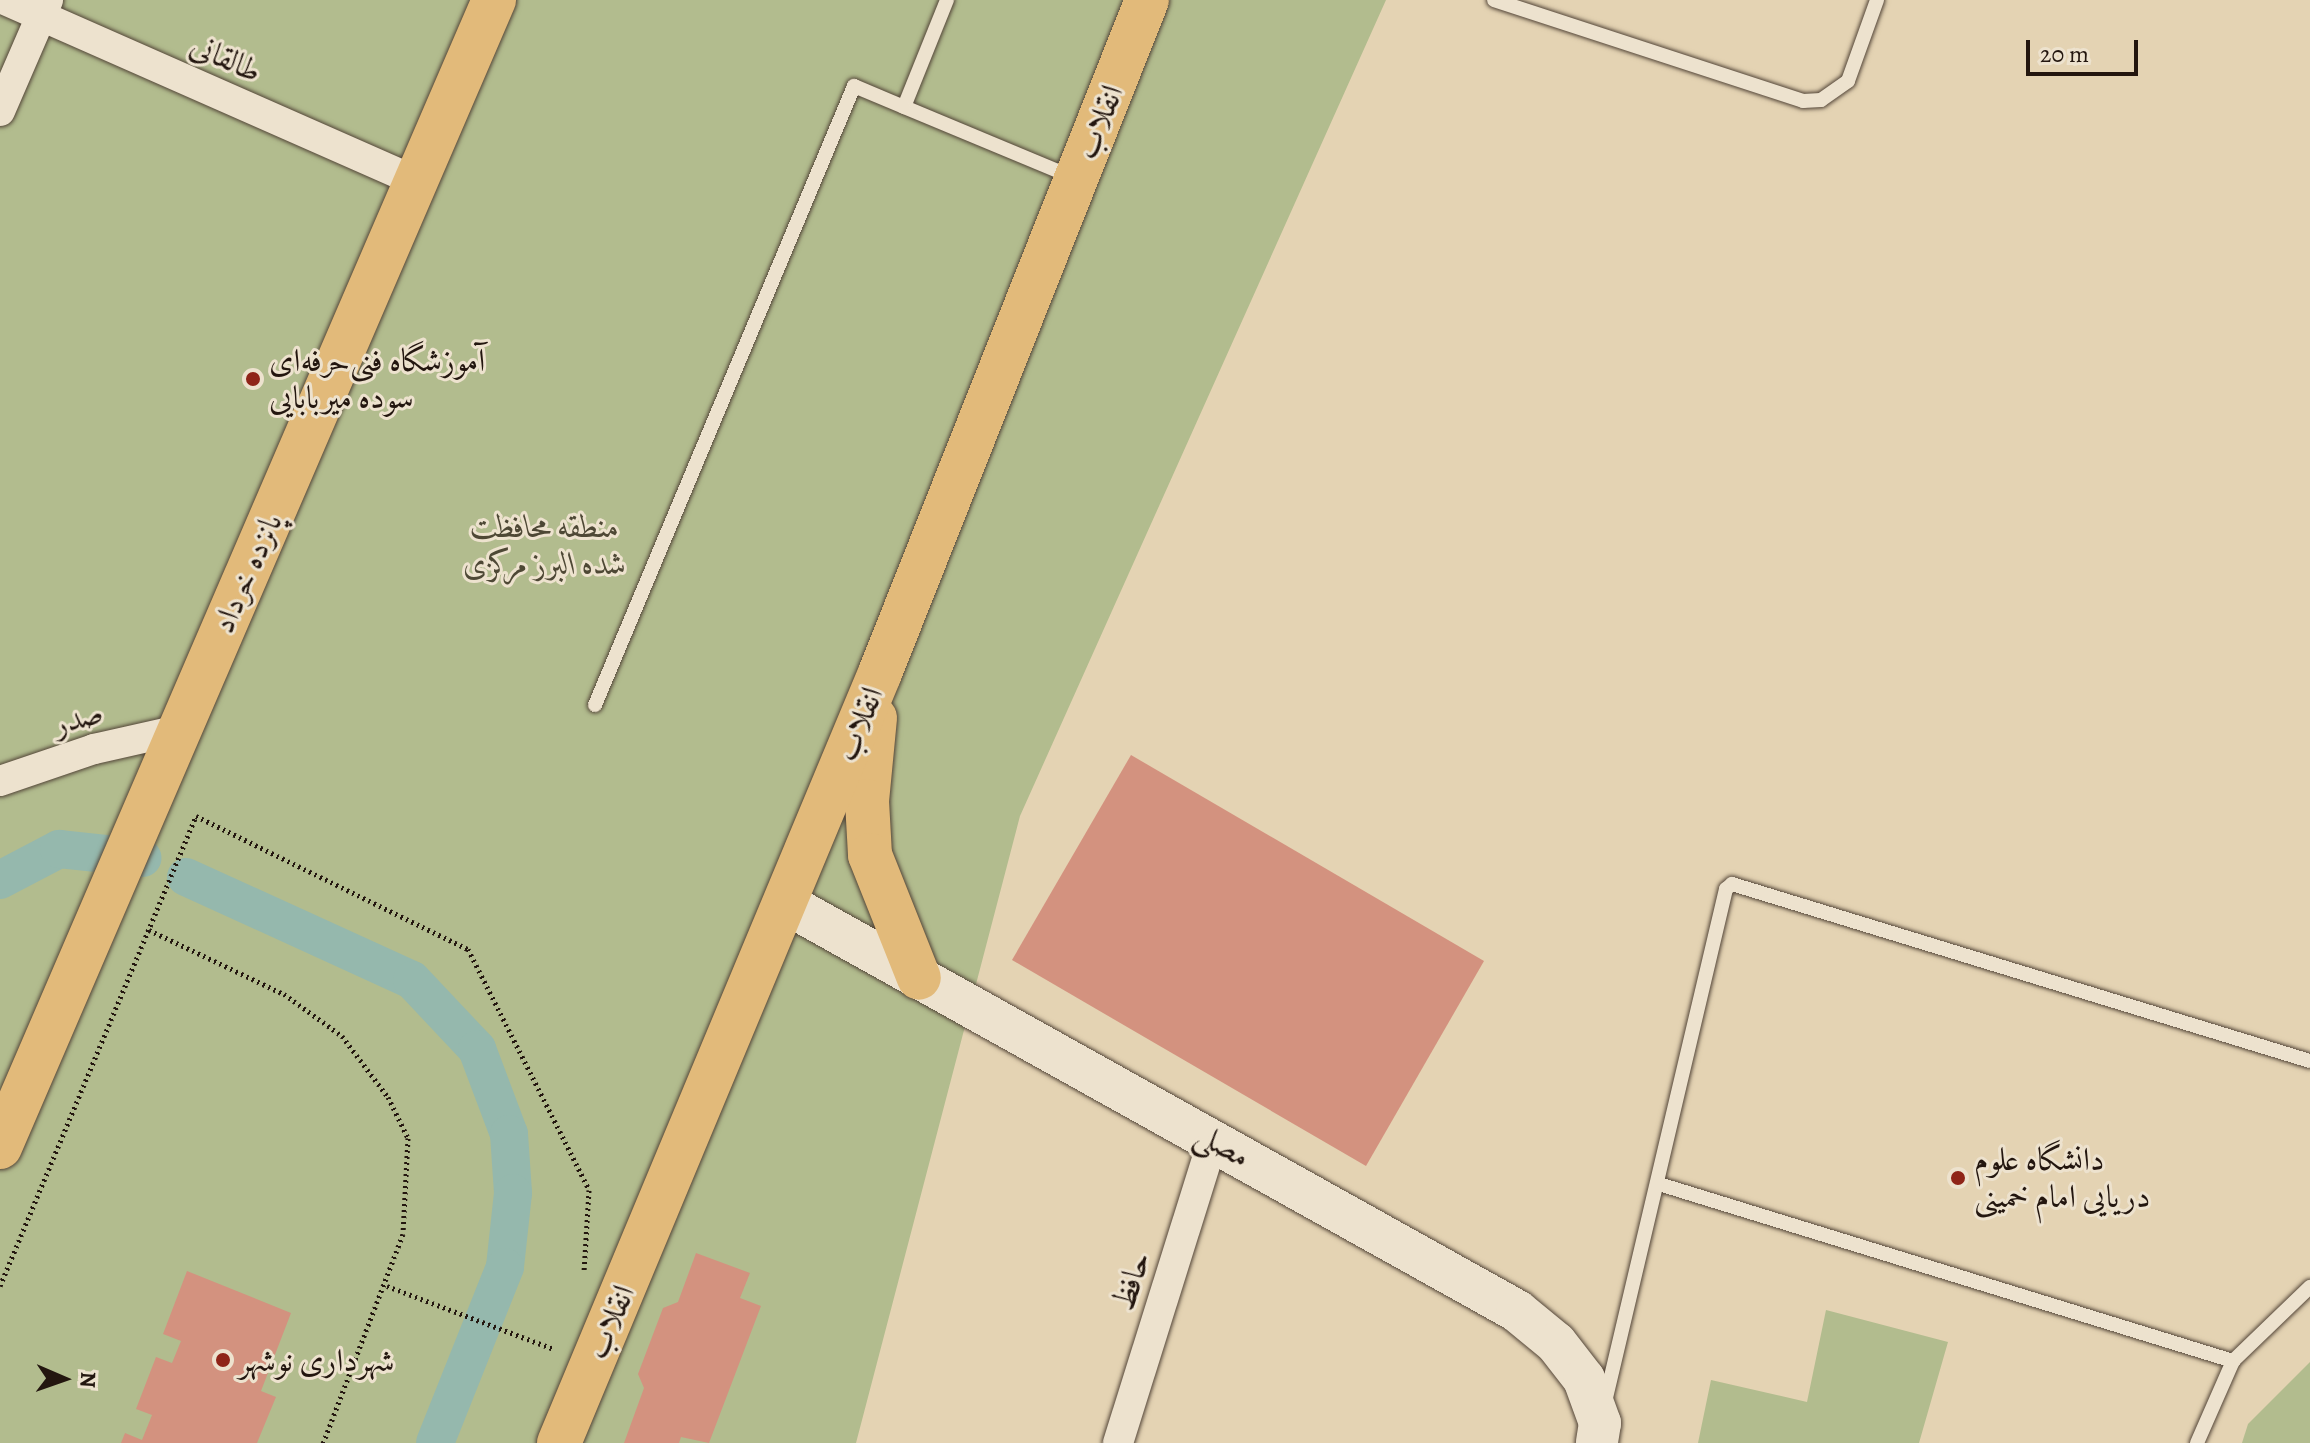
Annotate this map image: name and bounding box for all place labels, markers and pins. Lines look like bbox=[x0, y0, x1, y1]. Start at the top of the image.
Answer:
place label: آموزشگاه فنی‌حرفه‌ای سوده میربابایی bbox=[269, 342, 485, 417]
marker: آموزشگاه فنی‌حرفه‌ای سوده میربابایی bbox=[244, 370, 262, 388]
place label: دانشگاه علوم دریایی امام خمینی bbox=[1974, 1141, 2150, 1216]
marker: دانشگاه علوم دریایی امام خمینی bbox=[1949, 1169, 1967, 1187]
place label: شهرداری نوشهر bbox=[239, 1341, 394, 1379]
marker: شهرداری نوشهر bbox=[214, 1351, 232, 1369]

